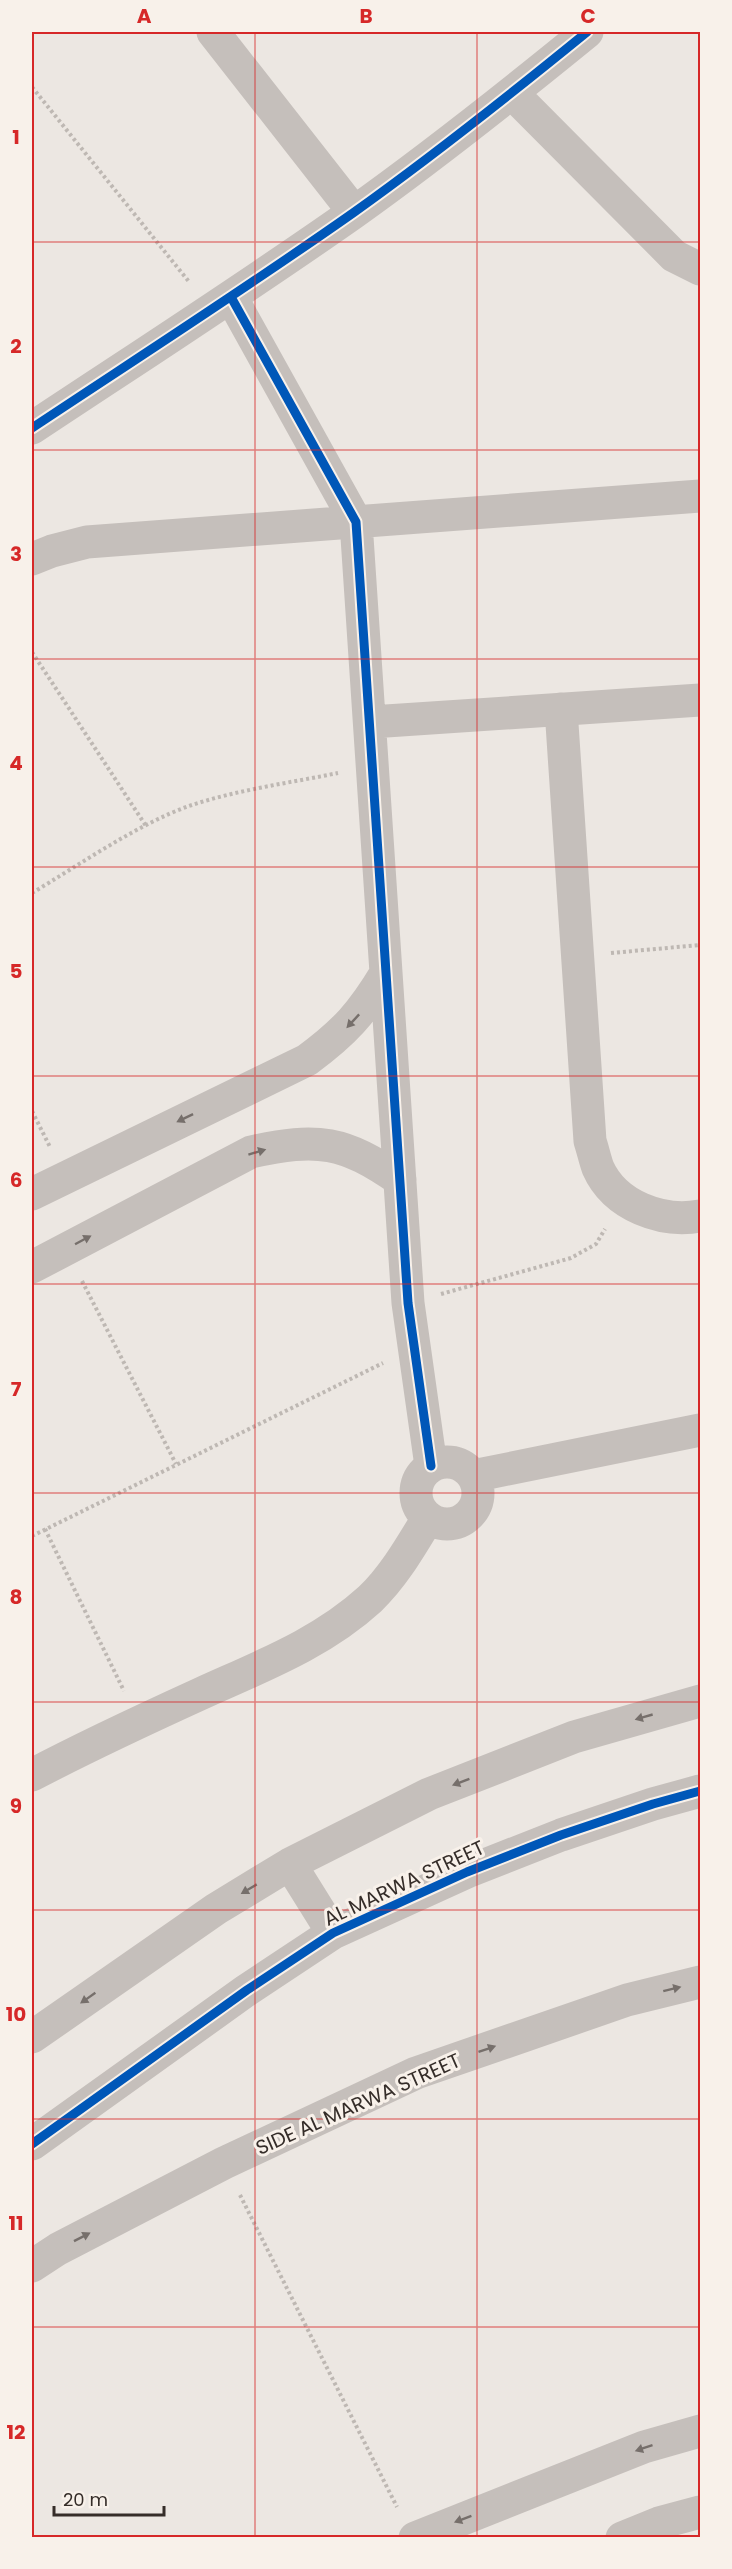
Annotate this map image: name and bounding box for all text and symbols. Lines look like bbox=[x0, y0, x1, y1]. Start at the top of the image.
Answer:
text: A bbox=[137, 2, 152, 30]
text: B bbox=[359, 2, 373, 30]
text: C bbox=[580, 2, 596, 30]
text: 1 bbox=[12, 123, 20, 151]
text: 2 bbox=[10, 332, 22, 360]
text: 3 bbox=[10, 540, 22, 568]
text: 4 bbox=[9, 749, 23, 777]
text: 5 bbox=[10, 957, 23, 985]
one-way arrow bbox=[346, 1014, 360, 1029]
one-way arrow bbox=[177, 1114, 194, 1123]
one-way arrow bbox=[248, 1147, 266, 1156]
text: 6 bbox=[10, 1166, 22, 1194]
one-way arrow bbox=[75, 1235, 92, 1245]
text: 7 bbox=[11, 1375, 22, 1403]
text: 8 bbox=[10, 1583, 22, 1611]
one-way arrow bbox=[635, 1713, 653, 1722]
one-way arrow bbox=[451, 1777, 469, 1787]
text: 9 bbox=[10, 1792, 22, 1820]
street label: AL MARWA STREET bbox=[319, 1833, 489, 1933]
one-way arrow bbox=[240, 1884, 257, 1894]
one-way arrow bbox=[663, 1984, 682, 1994]
one-way arrow bbox=[80, 1992, 96, 2004]
text: 10 bbox=[6, 2000, 26, 2028]
one-way arrow bbox=[478, 2043, 496, 2053]
street label: SIDE AL MARWA STREET bbox=[251, 2046, 465, 2162]
text: 11 bbox=[8, 2209, 24, 2237]
one-way arrow bbox=[74, 2232, 91, 2242]
text: 12 bbox=[7, 2418, 25, 2446]
one-way arrow bbox=[635, 2444, 653, 2453]
scale bar bbox=[54, 2479, 164, 2517]
text: 20 m bbox=[63, 2487, 108, 2512]
one-way arrow bbox=[454, 2515, 472, 2524]

